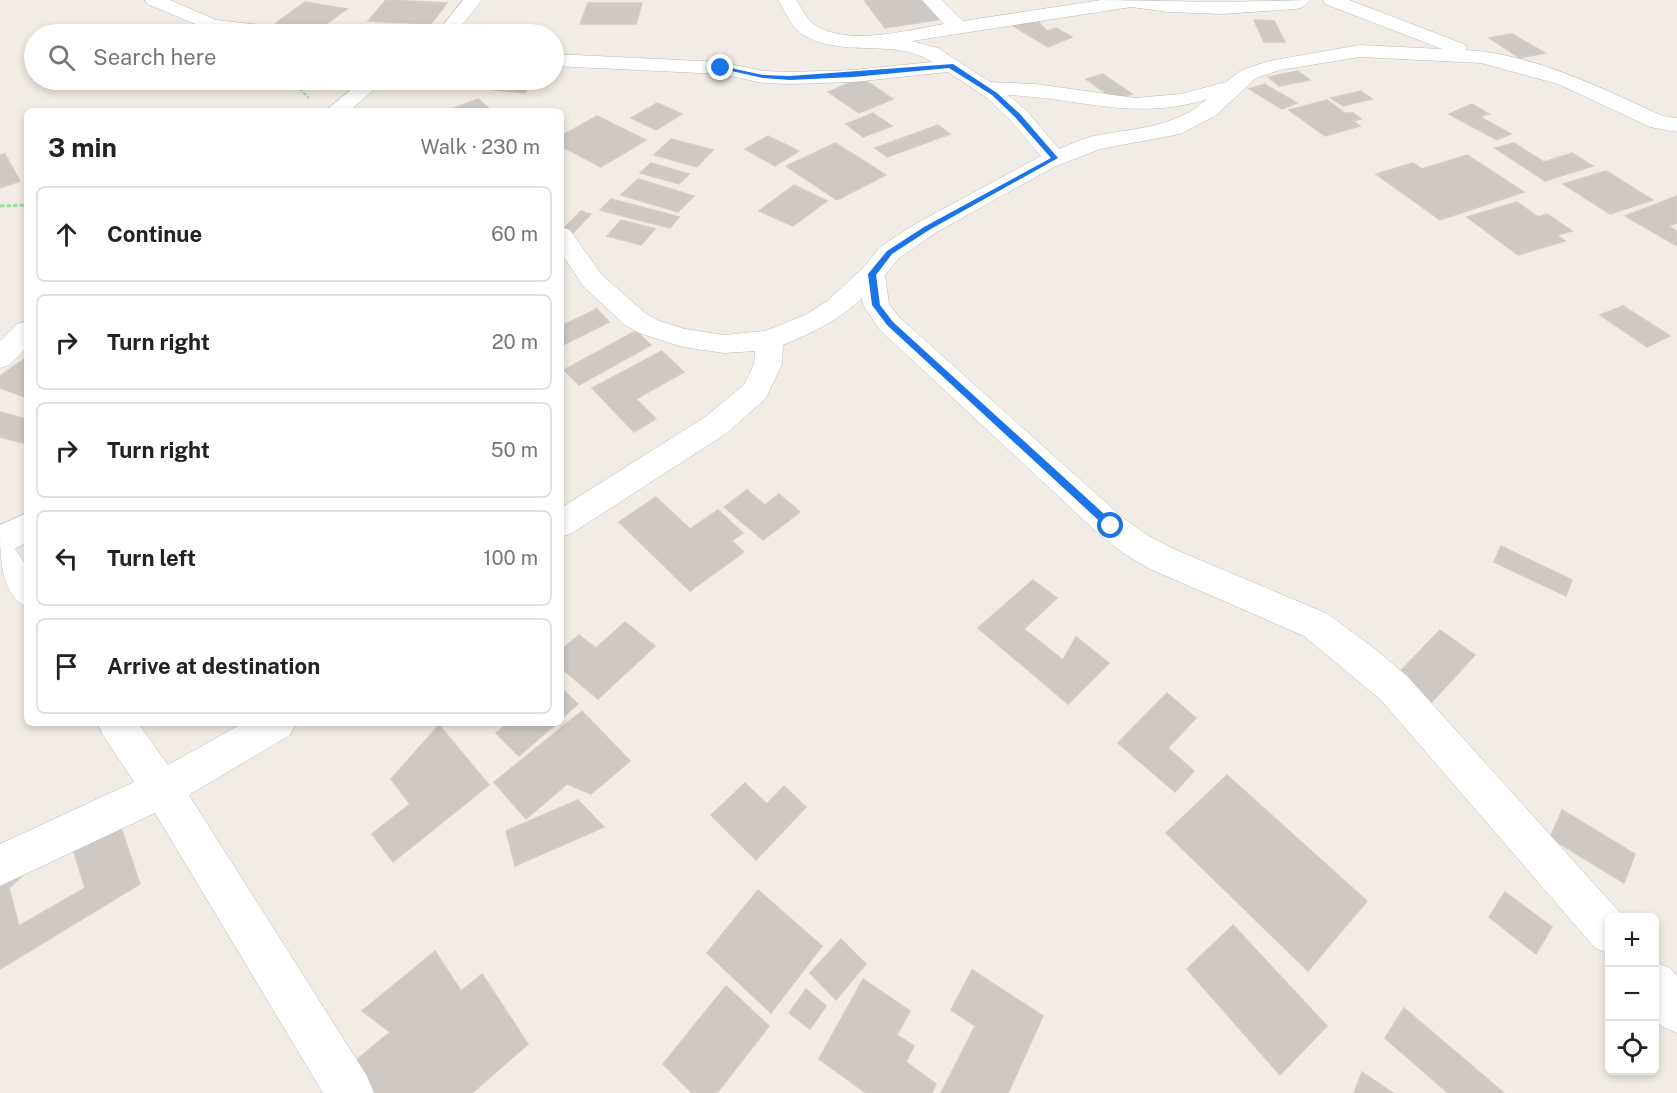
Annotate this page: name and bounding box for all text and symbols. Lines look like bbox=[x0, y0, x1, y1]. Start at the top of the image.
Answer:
search box bbox=[24, 24, 564, 90]
icon: search bbox=[45, 41, 78, 74]
text: Search here bbox=[93, 44, 217, 70]
route end bbox=[707, 54, 733, 80]
text: 3 min bbox=[48, 132, 117, 163]
text: Walk · 230 m bbox=[421, 135, 540, 159]
icon: ahead bbox=[50, 218, 83, 251]
text: Continue bbox=[107, 221, 202, 247]
text: 60 m bbox=[491, 222, 538, 246]
icon: right bbox=[50, 326, 83, 359]
text: Turn right bbox=[107, 329, 210, 355]
text: 20 m bbox=[492, 330, 538, 354]
icon: right bbox=[50, 434, 83, 467]
text: Turn right bbox=[107, 437, 210, 463]
text: 50 m bbox=[491, 438, 538, 462]
route start bbox=[1097, 512, 1123, 538]
icon: left bbox=[50, 542, 83, 575]
text: Turn left bbox=[107, 545, 196, 571]
text: 100 m bbox=[483, 546, 538, 570]
icon: arrive bbox=[50, 650, 83, 683]
text: Arrive at destination bbox=[107, 653, 320, 679]
map controls bbox=[1605, 913, 1659, 1075]
button: + bbox=[1605, 913, 1659, 967]
button: − bbox=[1605, 967, 1659, 1021]
button: locate bbox=[1605, 1021, 1659, 1075]

